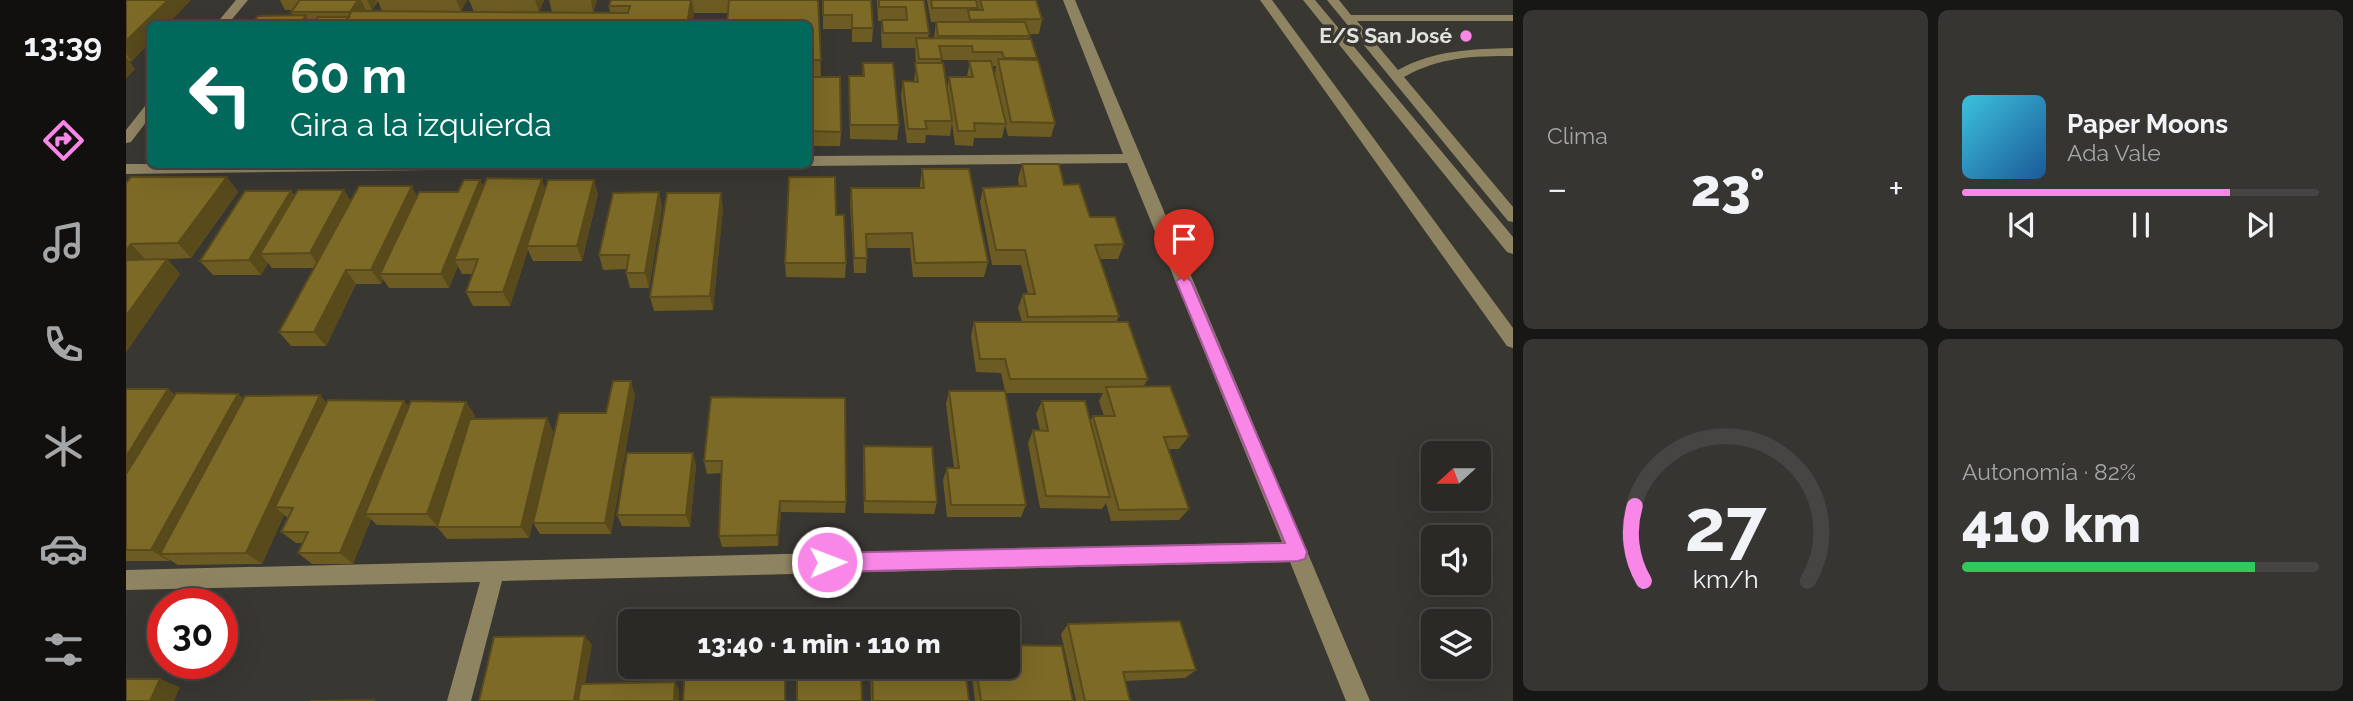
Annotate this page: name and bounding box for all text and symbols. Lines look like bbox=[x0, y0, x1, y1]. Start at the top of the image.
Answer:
place label: E/S San José bbox=[1319, 23, 1452, 48]
text: 13:39 bbox=[24, 26, 102, 63]
marker: E/S San José bbox=[1458, 28, 1474, 44]
text: 60 m bbox=[290, 47, 407, 104]
icon: left bbox=[175, 49, 266, 140]
text: Gira a la izquierda bbox=[290, 106, 552, 143]
text: Paper Moons bbox=[2067, 109, 2228, 139]
icon: directions bbox=[39, 116, 88, 165]
text: Clima bbox=[1547, 122, 1608, 149]
text: Ada Vale bbox=[2067, 139, 2161, 166]
text: 23° bbox=[1691, 157, 1765, 218]
text: − bbox=[1547, 166, 1567, 211]
text: + bbox=[1888, 166, 1904, 211]
icon: previous bbox=[2003, 206, 2041, 244]
icon: pause bbox=[2122, 206, 2160, 244]
icon: next bbox=[2241, 206, 2279, 244]
pin bbox=[1154, 209, 1214, 281]
icon: music bbox=[39, 218, 88, 267]
icon: arrive bbox=[1165, 220, 1203, 258]
icon: phone bbox=[39, 320, 88, 369]
icon: climate bbox=[39, 422, 88, 471]
north arrow bbox=[1421, 441, 1491, 511]
map controls bbox=[1421, 441, 1491, 679]
text: Autonomía · 82% bbox=[1962, 458, 2136, 485]
text: 27 bbox=[1685, 483, 1767, 568]
text: 410 km bbox=[1962, 493, 2141, 554]
icon: car bbox=[39, 524, 88, 573]
position arrow bbox=[790, 525, 864, 599]
button: sound bbox=[1421, 525, 1491, 595]
text: km/h bbox=[1693, 564, 1758, 594]
speed limit sign: 30 bbox=[147, 588, 238, 679]
button: layers bbox=[1421, 609, 1491, 679]
icon: filters bbox=[39, 625, 88, 674]
text: 13:40 · 1 min · 110 m bbox=[697, 629, 941, 659]

